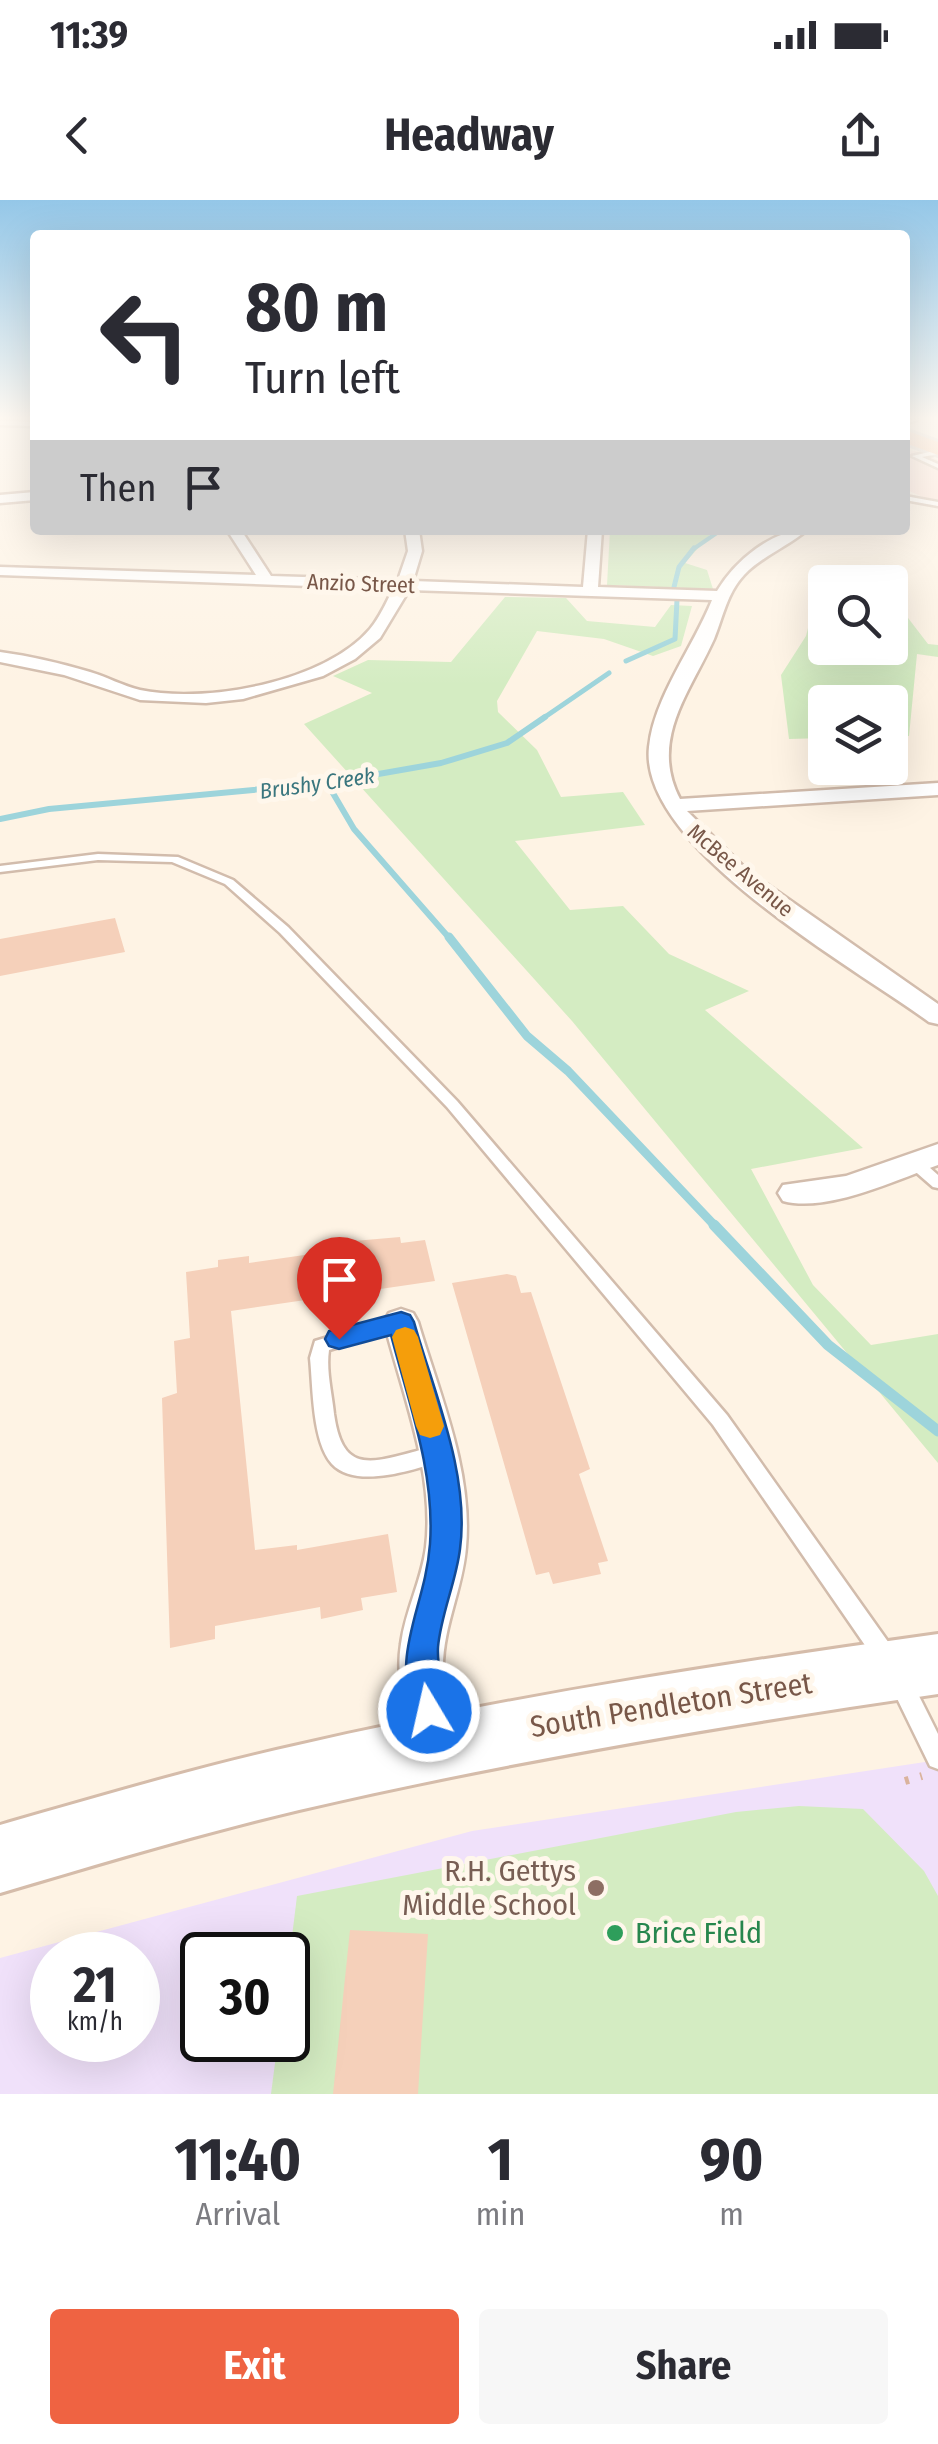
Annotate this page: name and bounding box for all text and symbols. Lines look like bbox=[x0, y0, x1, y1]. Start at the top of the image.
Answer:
text: 11:39 bbox=[50, 12, 128, 58]
icon: back bbox=[50, 108, 105, 163]
text: Headway bbox=[384, 108, 554, 162]
icon: share bbox=[833, 108, 888, 163]
text: 80 m bbox=[245, 266, 388, 350]
icon: left bbox=[80, 270, 210, 400]
text: Turn left bbox=[245, 351, 400, 405]
icon: arrive bbox=[176, 460, 231, 515]
text: Then bbox=[80, 465, 156, 511]
map controls bbox=[808, 565, 908, 785]
button: search bbox=[808, 565, 908, 665]
street label: Anzio Street bbox=[306, 568, 416, 599]
button: layers bbox=[808, 685, 908, 785]
water label: Brushy Creek bbox=[258, 762, 376, 805]
street label: McBee Avenue bbox=[682, 818, 799, 923]
pin bbox=[297, 1237, 382, 1340]
icon: arrive bbox=[312, 1252, 367, 1307]
position arrow bbox=[377, 1659, 481, 1763]
street label: South Pendleton Street bbox=[527, 1665, 815, 1745]
place label: R.H. Gettys Middle School bbox=[402, 1853, 576, 1923]
marker: R.H. Gettys Middle School bbox=[585, 1877, 607, 1899]
place label: Brice Field bbox=[635, 1915, 762, 1951]
marker: Brice Field bbox=[604, 1922, 626, 1944]
speed limit sign: 30 bbox=[180, 1932, 310, 2062]
text: 21 bbox=[73, 1955, 117, 2015]
text: km/h bbox=[67, 2007, 123, 2037]
text: 11:40 bbox=[174, 2124, 301, 2196]
text: 1 bbox=[488, 2124, 513, 2196]
text: 90 bbox=[700, 2124, 764, 2196]
text: Arrival bbox=[195, 2195, 280, 2233]
text: min bbox=[476, 2195, 525, 2233]
text: m bbox=[719, 2195, 744, 2233]
button: Exit bbox=[50, 2309, 459, 2424]
button: Share bbox=[479, 2309, 888, 2424]

